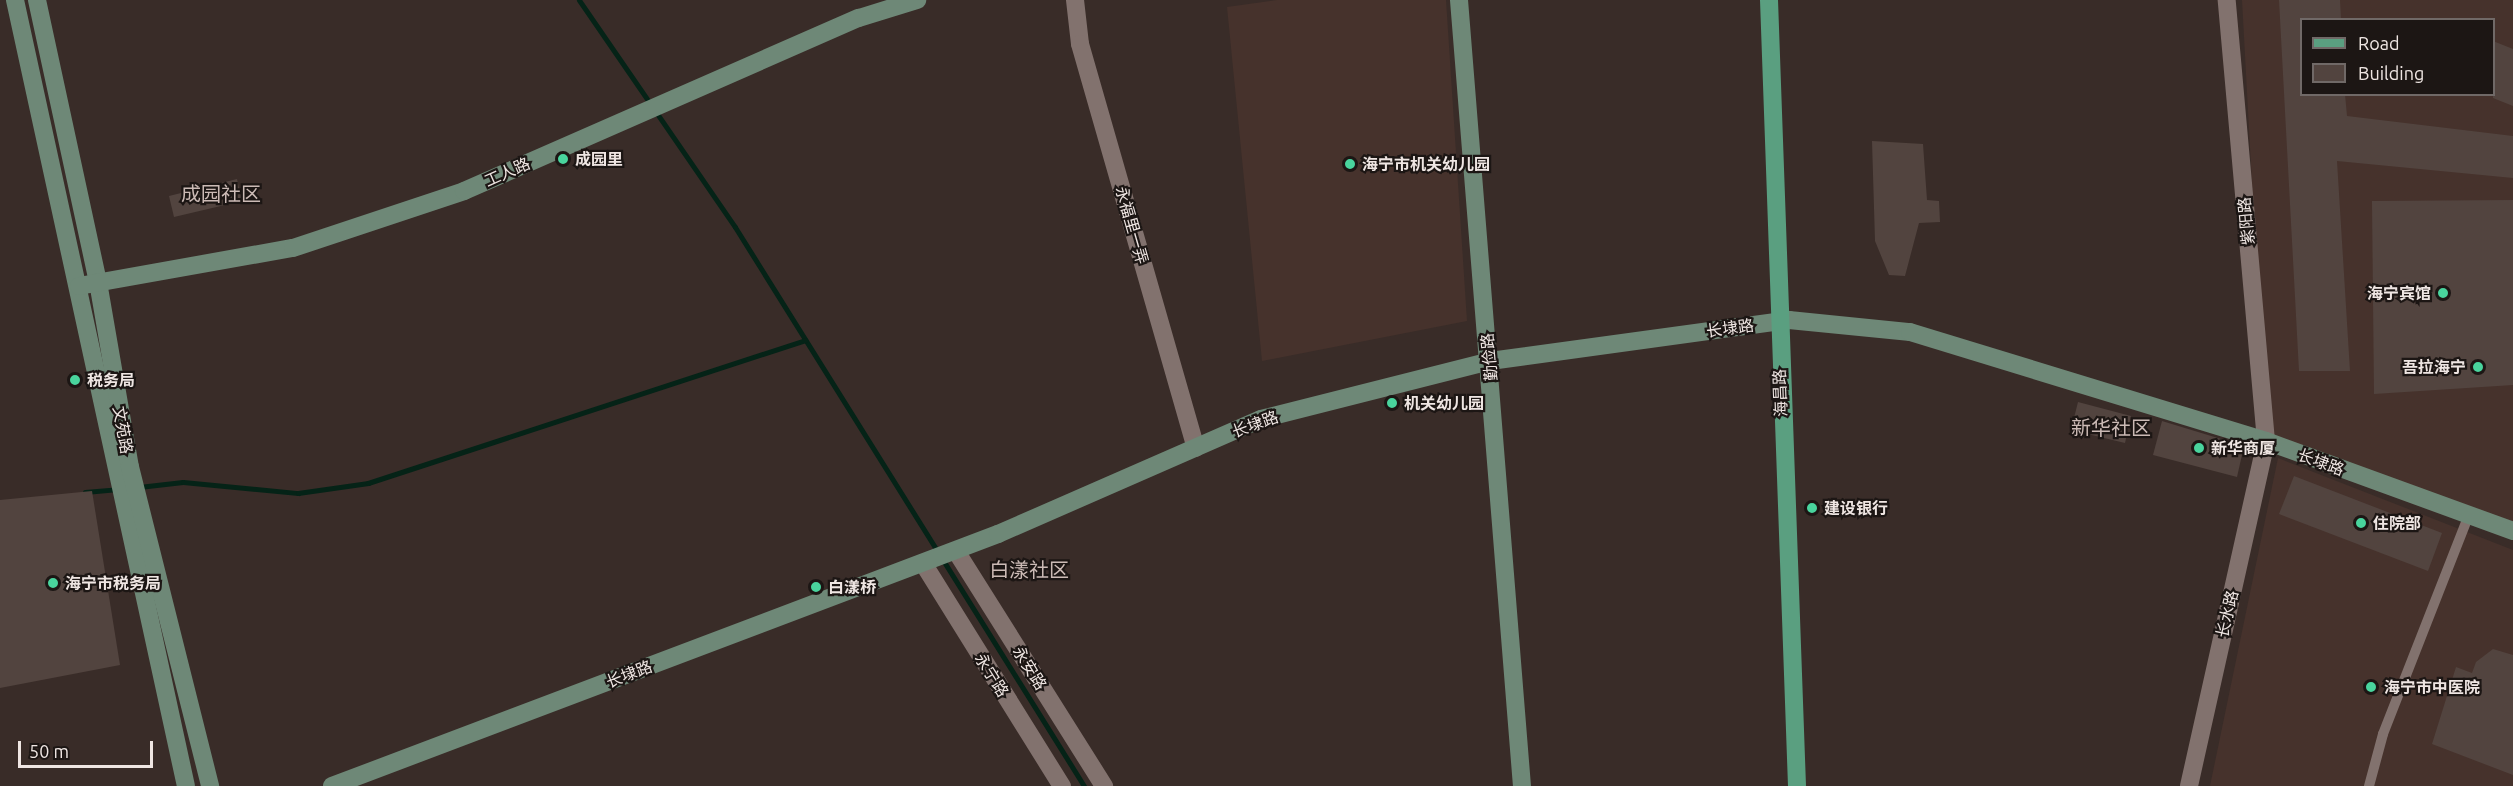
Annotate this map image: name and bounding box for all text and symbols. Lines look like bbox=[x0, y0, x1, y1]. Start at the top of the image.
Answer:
legend bbox=[2300, 18, 2495, 96]
text: Road bbox=[2358, 33, 2400, 53]
text: Building bbox=[2358, 63, 2424, 83]
place label: 成园里 bbox=[575, 149, 623, 169]
marker: 成园里 bbox=[556, 152, 570, 166]
street label: 工人路 bbox=[481, 153, 533, 191]
place label: 海宁市机关幼儿园 bbox=[1362, 154, 1490, 174]
marker: 海宁市机关幼儿园 bbox=[1343, 157, 1357, 171]
district label: 成园社区 bbox=[181, 181, 261, 205]
street label: 永福里一弄 bbox=[1112, 184, 1152, 266]
street label: 紫阳路 bbox=[2234, 196, 2258, 246]
place label: 海宁宾馆 bbox=[2367, 283, 2431, 303]
marker: 海宁宾馆 bbox=[2436, 286, 2450, 300]
street label: 长埭路 bbox=[1705, 315, 1755, 341]
street label: 勤俭路 bbox=[1477, 332, 1501, 382]
place label: 吾拉海宁 bbox=[2402, 357, 2466, 377]
marker: 吾拉海宁 bbox=[2471, 360, 2485, 374]
street label: 海昌路 bbox=[1770, 369, 1790, 417]
place label: 税务局 bbox=[87, 370, 135, 390]
marker: 税务局 bbox=[68, 373, 82, 387]
place label: 机关幼儿园 bbox=[1404, 393, 1484, 413]
marker: 机关幼儿园 bbox=[1385, 396, 1399, 410]
street label: 文苑路 bbox=[109, 405, 137, 455]
street label: 长埭路 bbox=[1229, 407, 1281, 441]
district label: 新华社区 bbox=[2071, 415, 2151, 439]
place label: 新华商厦 bbox=[2211, 438, 2275, 458]
marker: 新华商厦 bbox=[2192, 441, 2206, 455]
street label: 长埭路 bbox=[2295, 445, 2347, 479]
place label: 建设银行 bbox=[1824, 498, 1888, 518]
marker: 建设银行 bbox=[1805, 501, 1819, 515]
place label: 住院部 bbox=[2373, 513, 2421, 533]
marker: 住院部 bbox=[2354, 516, 2368, 530]
district label: 白漾社区 bbox=[989, 557, 1069, 581]
place label: 海宁市税务局 bbox=[65, 573, 161, 593]
marker: 海宁市税务局 bbox=[46, 576, 60, 590]
place label: 白漾桥 bbox=[828, 577, 876, 597]
marker: 白漾桥 bbox=[809, 580, 823, 594]
street label: 长水路 bbox=[2212, 588, 2242, 640]
street label: 永安路 bbox=[1009, 643, 1051, 693]
street label: 永宁路 bbox=[971, 650, 1013, 700]
street label: 长埭路 bbox=[603, 656, 655, 692]
place label: 海宁市中医院 bbox=[2384, 677, 2480, 697]
marker: 海宁市中医院 bbox=[2362, 678, 2380, 696]
scale bar bbox=[21, 729, 156, 767]
text: 50 m bbox=[29, 741, 69, 761]

